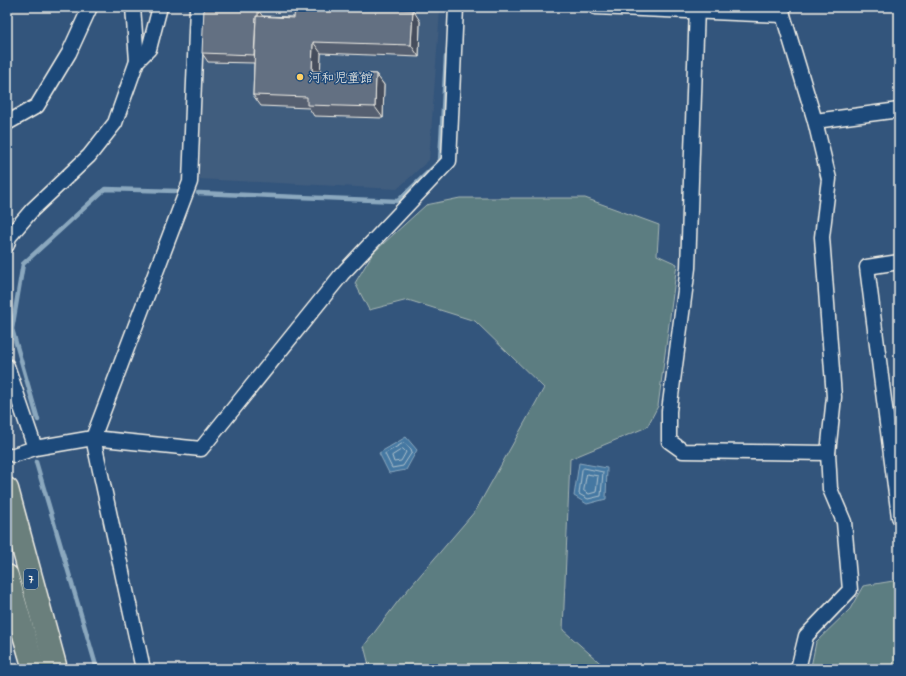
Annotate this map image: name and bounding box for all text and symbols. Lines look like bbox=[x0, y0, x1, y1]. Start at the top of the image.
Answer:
place label: 河和児童館 bbox=[308, 69, 373, 88]
marker: 河和児童館 bbox=[295, 72, 305, 82]
road number: 7 bbox=[24, 569, 38, 589]

